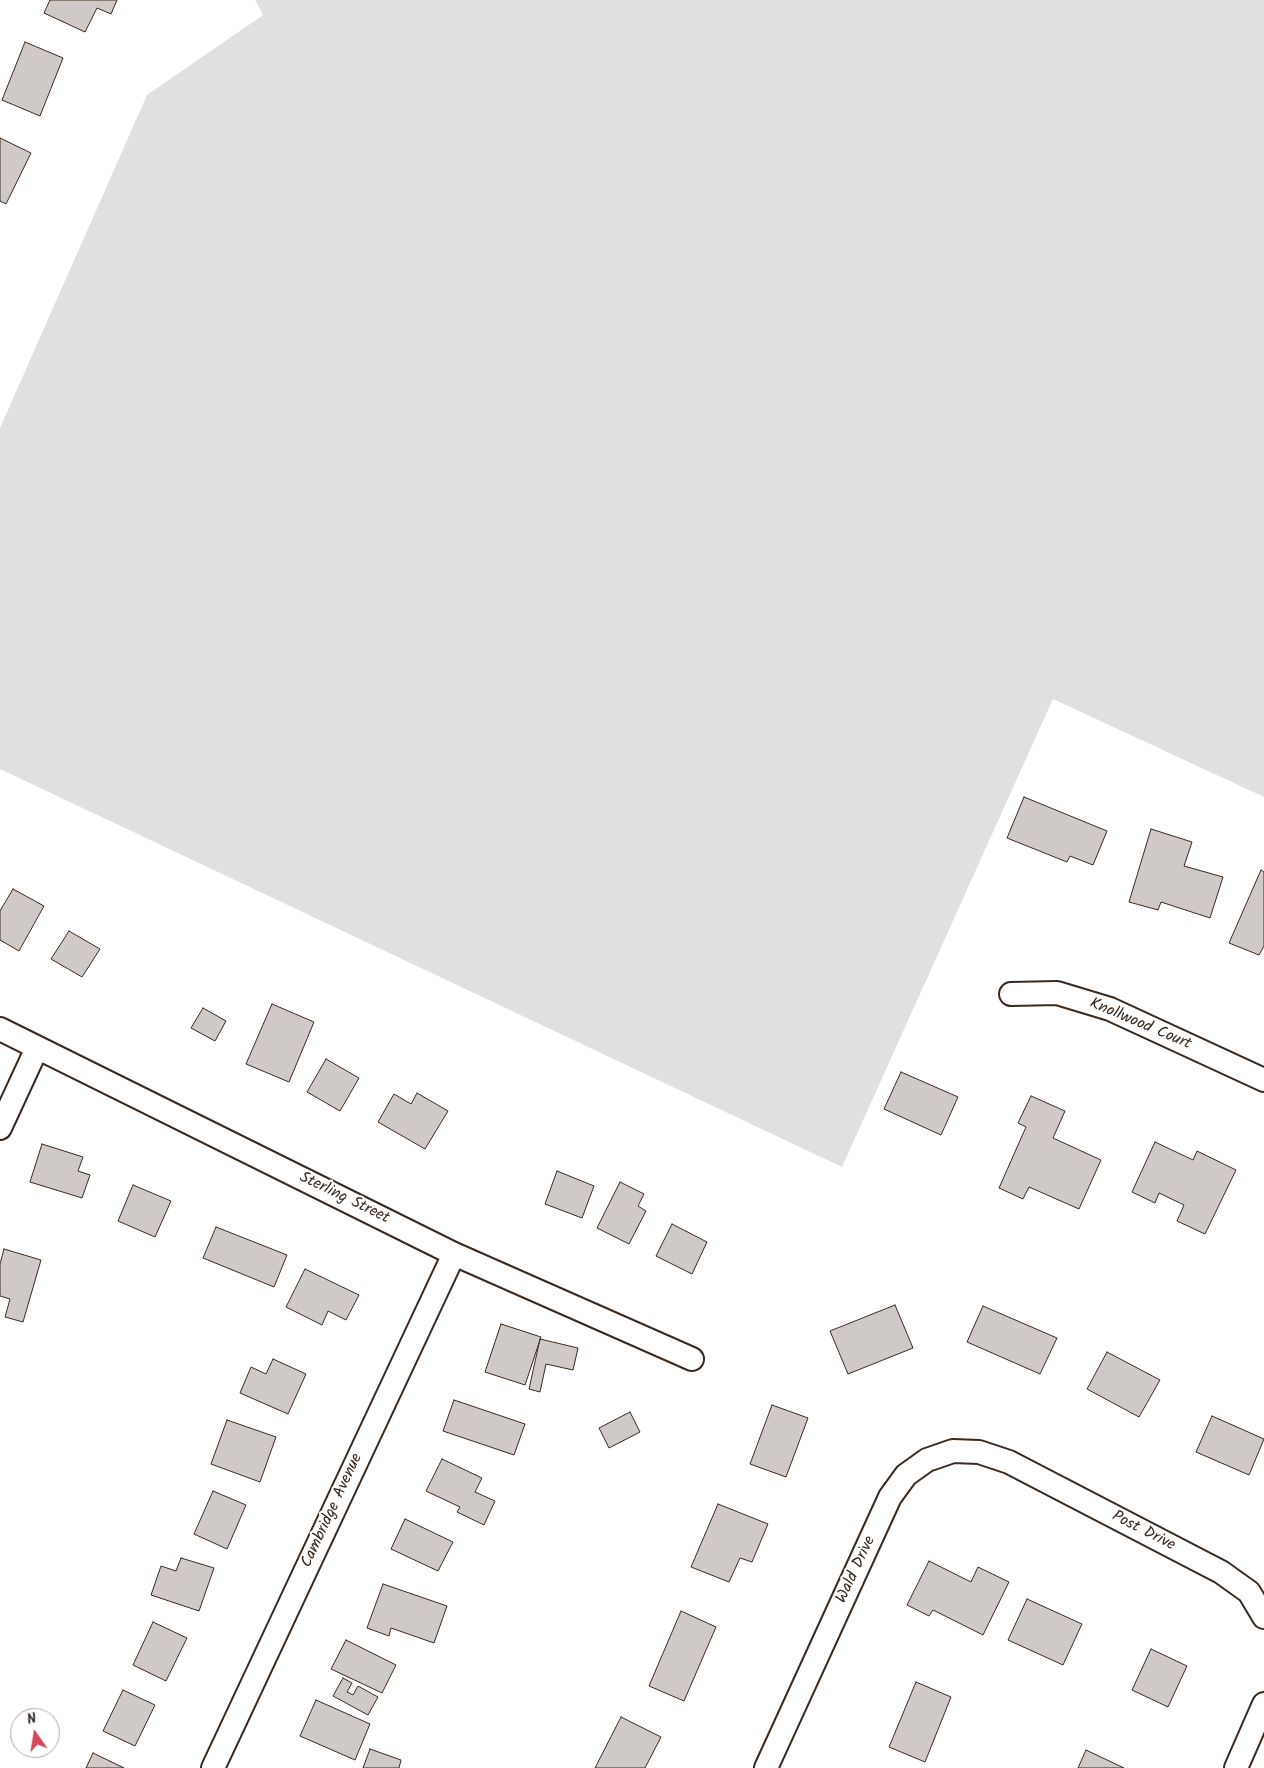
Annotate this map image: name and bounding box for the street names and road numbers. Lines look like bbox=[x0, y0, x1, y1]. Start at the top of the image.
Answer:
street label: Knollwood Court bbox=[1086, 995, 1194, 1055]
street label: Sterling Street bbox=[296, 1169, 392, 1229]
street label: Cambridge Avenue bbox=[298, 1451, 368, 1571]
street label: Post Drive bbox=[1108, 1508, 1178, 1556]
street label: Wald Drive bbox=[833, 1533, 881, 1607]

